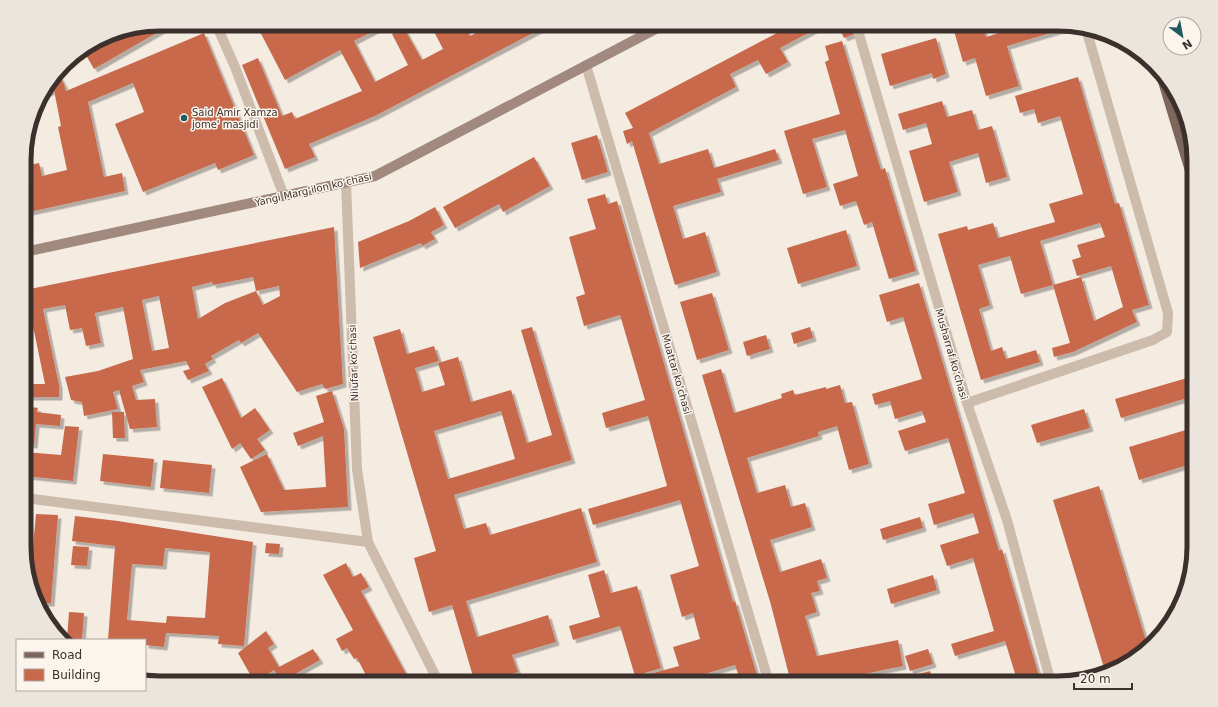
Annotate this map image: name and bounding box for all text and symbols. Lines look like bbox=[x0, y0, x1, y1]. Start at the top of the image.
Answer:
north arrow bbox=[1162, 16, 1202, 56]
text: N bbox=[1180, 36, 1194, 52]
place label: Said Amir Xamza jome' masjidi bbox=[191, 107, 278, 130]
marker: Said Amir Xamza jome' masjidi bbox=[179, 113, 189, 123]
street label: Yangi Margʻilon koʻchasi bbox=[253, 171, 373, 209]
street label: Musharraf koʻchasi bbox=[933, 307, 970, 401]
street label: Nilufar koʻchasi bbox=[347, 324, 360, 402]
street label: Muattar koʻchasi bbox=[660, 333, 693, 416]
legend bbox=[16, 639, 146, 691]
text: Road bbox=[52, 648, 82, 662]
scale bar bbox=[1074, 665, 1132, 691]
text: Building bbox=[52, 668, 101, 682]
text: 20 m bbox=[1080, 672, 1111, 686]

